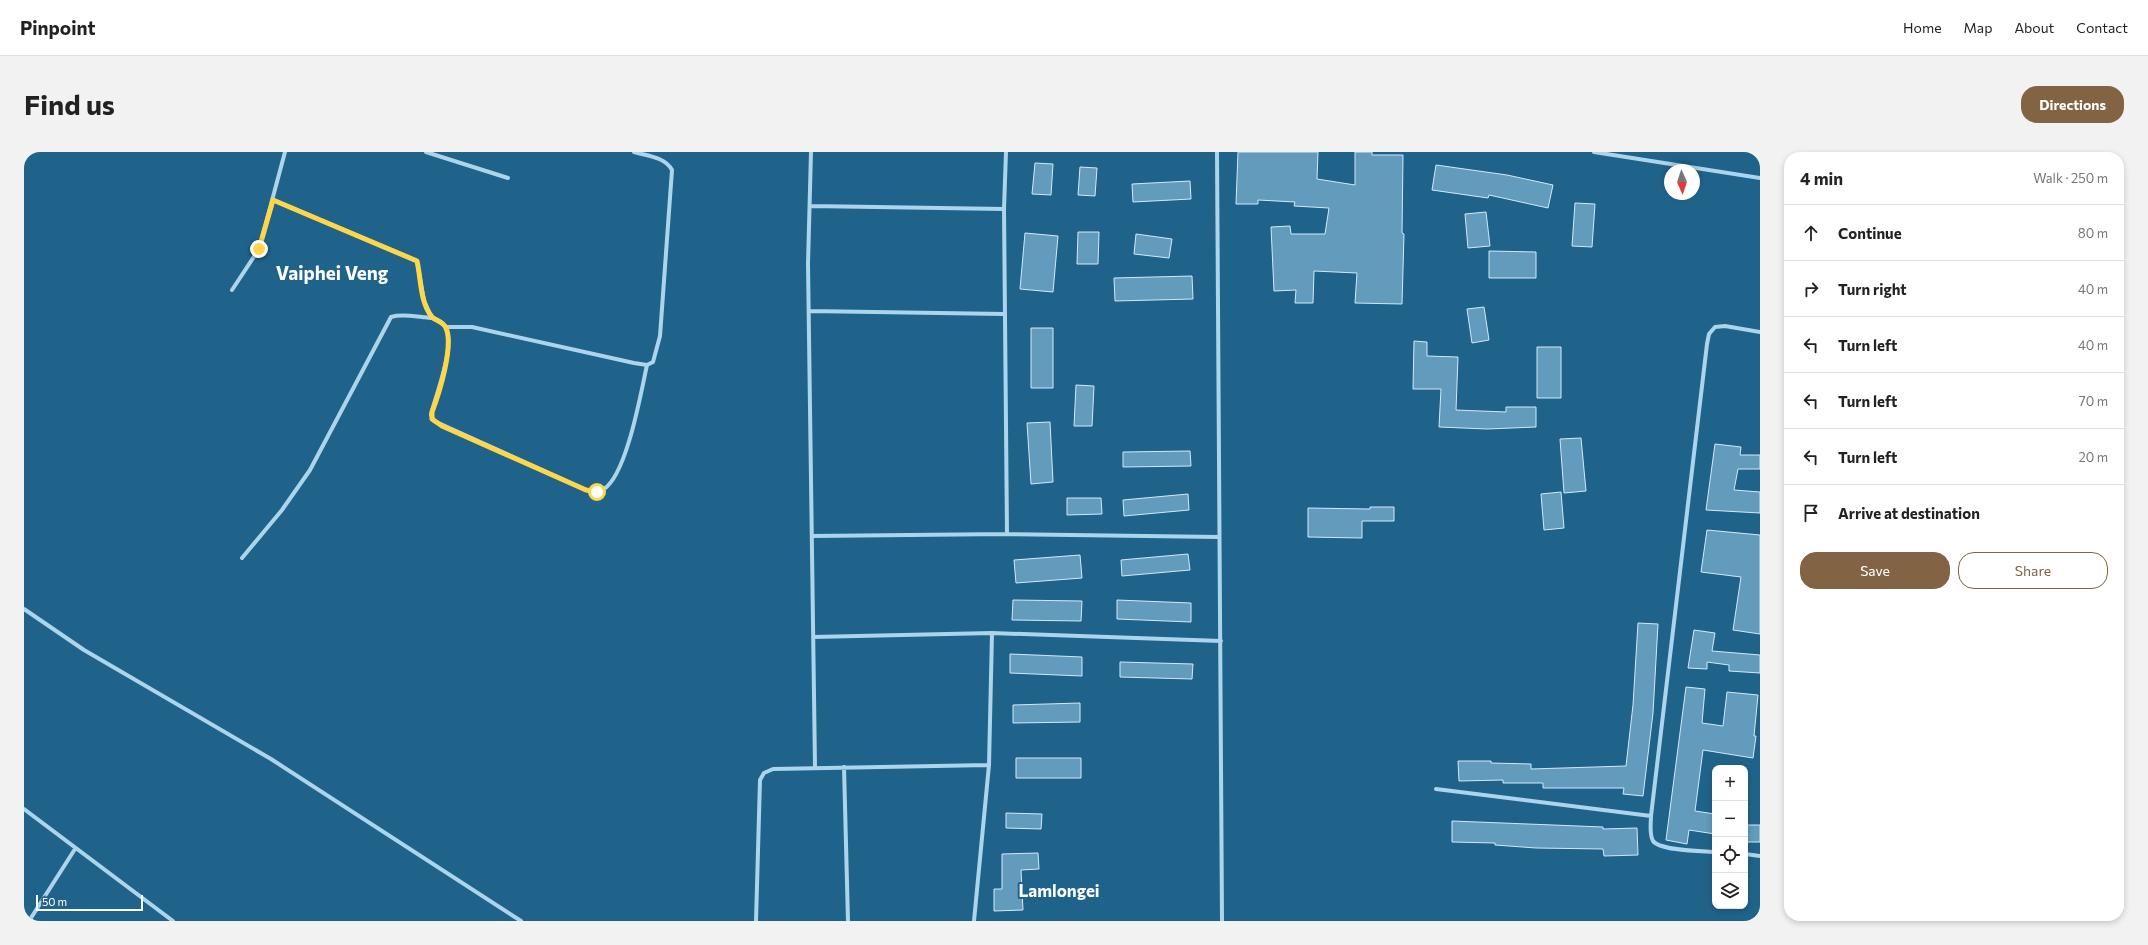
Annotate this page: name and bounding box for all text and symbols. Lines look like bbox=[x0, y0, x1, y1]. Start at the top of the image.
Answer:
text: Pinpoint bbox=[20, 16, 96, 39]
text: Home bbox=[1903, 19, 1942, 36]
text: Map bbox=[1964, 19, 1992, 36]
text: About bbox=[2014, 19, 2054, 36]
text: Contact bbox=[2076, 19, 2128, 36]
button: Directions bbox=[2021, 86, 2124, 123]
text: Find us bbox=[24, 87, 115, 121]
north arrow bbox=[1664, 164, 1700, 200]
text: 4 min bbox=[1800, 168, 1843, 189]
text: Walk · 250 m bbox=[2033, 170, 2108, 186]
icon: ahead bbox=[1800, 222, 1822, 244]
text: Continue bbox=[1838, 224, 1902, 242]
text: 80 m bbox=[2078, 225, 2108, 241]
route end bbox=[250, 240, 268, 258]
district label: Vaiphei Veng bbox=[276, 261, 389, 284]
icon: right bbox=[1800, 278, 1822, 300]
text: Turn right bbox=[1838, 280, 1907, 298]
text: 40 m bbox=[2078, 281, 2108, 297]
icon: left bbox=[1800, 334, 1822, 356]
text: Turn left bbox=[1838, 336, 1897, 354]
text: 40 m bbox=[2078, 337, 2108, 353]
icon: left bbox=[1800, 390, 1822, 412]
text: Turn left bbox=[1838, 392, 1897, 410]
text: 70 m bbox=[2079, 393, 2108, 409]
icon: left bbox=[1800, 446, 1822, 468]
text: Turn left bbox=[1838, 448, 1897, 466]
text: 20 m bbox=[2079, 449, 2108, 465]
route start bbox=[588, 483, 606, 501]
icon: arrive bbox=[1800, 502, 1822, 524]
text: Arrive at destination bbox=[1838, 504, 1980, 522]
button: Save bbox=[1800, 552, 1950, 589]
button: Share bbox=[1958, 552, 2108, 589]
map controls bbox=[1712, 765, 1748, 909]
button: + bbox=[1712, 765, 1748, 801]
button: − bbox=[1712, 801, 1748, 837]
button: locate bbox=[1712, 837, 1748, 873]
button: layers bbox=[1712, 873, 1748, 909]
district label: Lamlongei bbox=[1018, 880, 1100, 901]
scale bar bbox=[36, 893, 143, 912]
text: 50 m bbox=[42, 895, 67, 908]

